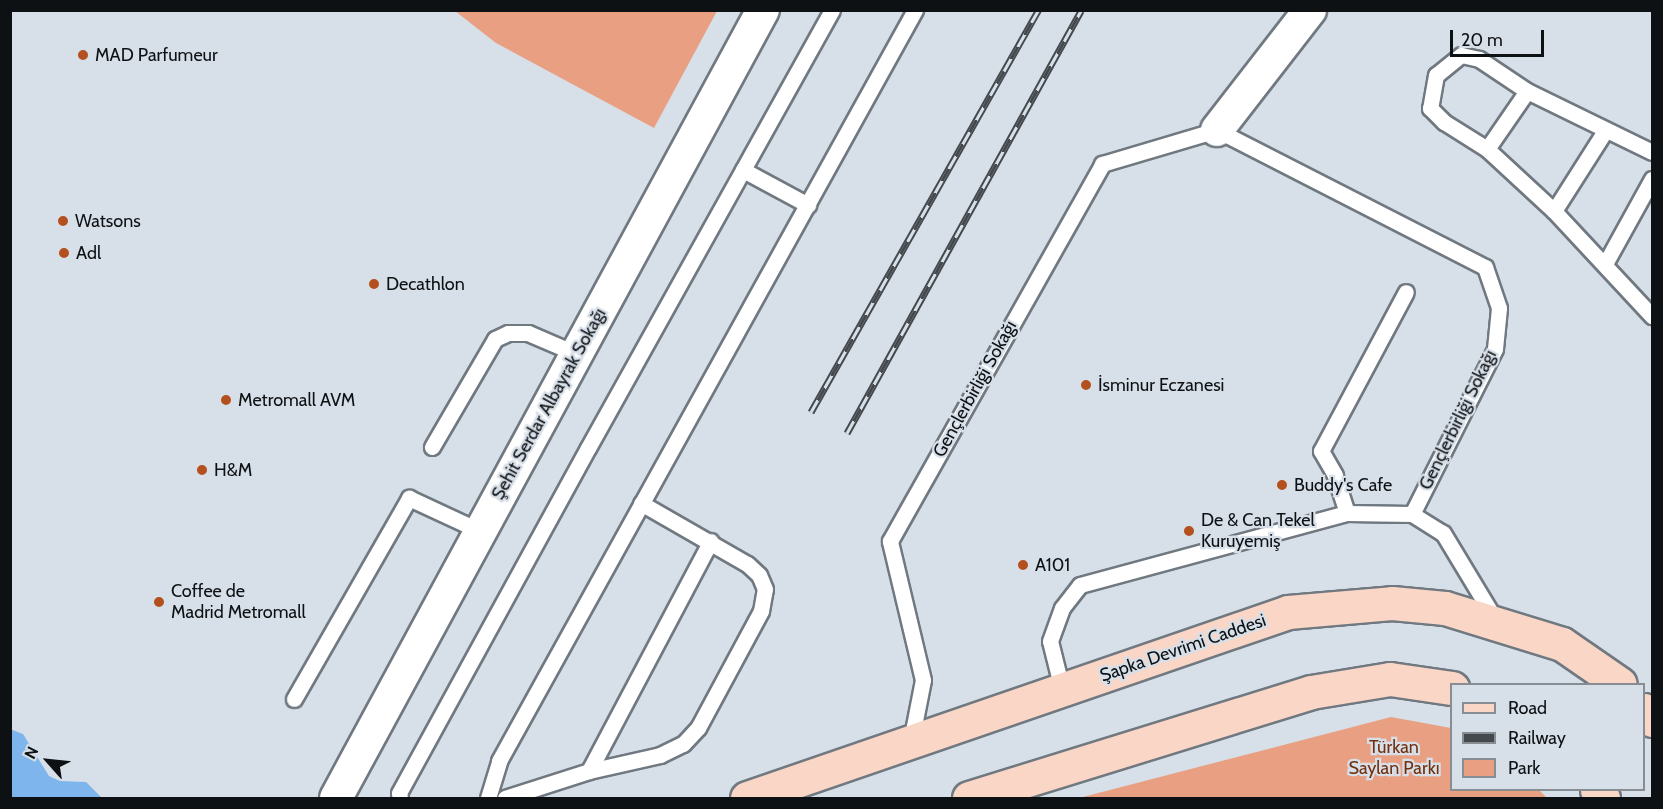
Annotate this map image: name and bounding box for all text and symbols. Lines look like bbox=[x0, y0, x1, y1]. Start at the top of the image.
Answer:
scale bar bbox=[1453, 18, 1548, 56]
text: 20 m bbox=[1461, 29, 1503, 51]
place label: MAD Parfumeur bbox=[95, 44, 218, 66]
marker: MAD Parfumeur bbox=[76, 48, 90, 62]
place label: Watsons bbox=[75, 210, 141, 232]
marker: Watsons bbox=[56, 214, 70, 228]
place label: Adl bbox=[76, 242, 101, 264]
marker: Adl bbox=[57, 246, 71, 260]
place label: Decathlon bbox=[386, 273, 465, 295]
marker: Decathlon bbox=[367, 277, 381, 291]
street label: Şehit Serdar Albayrak Sokağı bbox=[487, 304, 611, 504]
street label: Gençlerbirliği Sokağı bbox=[929, 317, 1021, 461]
street label: Gençlerbirliği Sokağı bbox=[1415, 347, 1501, 493]
place label: İsminur Eczanesi bbox=[1098, 374, 1224, 396]
marker: İsminur Eczanesi bbox=[1079, 378, 1093, 392]
place label: Metromall AVM bbox=[238, 389, 355, 411]
marker: Metromall AVM bbox=[219, 393, 233, 407]
place label: H&M bbox=[214, 459, 252, 481]
marker: H&M bbox=[195, 463, 209, 477]
place label: Buddy's Cafe bbox=[1294, 474, 1392, 496]
marker: Buddy's Cafe bbox=[1275, 478, 1289, 492]
place label: De & Can Tekel Kuruyemiş bbox=[1201, 510, 1315, 552]
marker: De & Can Tekel Kuruyemiş bbox=[1182, 524, 1196, 538]
place label: A101 bbox=[1035, 554, 1070, 576]
marker: A101 bbox=[1016, 558, 1030, 572]
place label: Coffee de Madrid Metromall bbox=[171, 581, 306, 624]
marker: Coffee de Madrid Metromall bbox=[152, 595, 166, 609]
street label: Şapka Devrimi Caddesi bbox=[1097, 609, 1269, 687]
legend bbox=[1450, 683, 1645, 791]
text: Road bbox=[1508, 697, 1547, 719]
text: Railway bbox=[1508, 727, 1566, 749]
north arrow bbox=[18, 731, 78, 791]
park label: Türkan Saylan Parkı bbox=[1348, 737, 1440, 780]
text: N bbox=[20, 743, 43, 762]
text: Park bbox=[1508, 757, 1540, 779]

